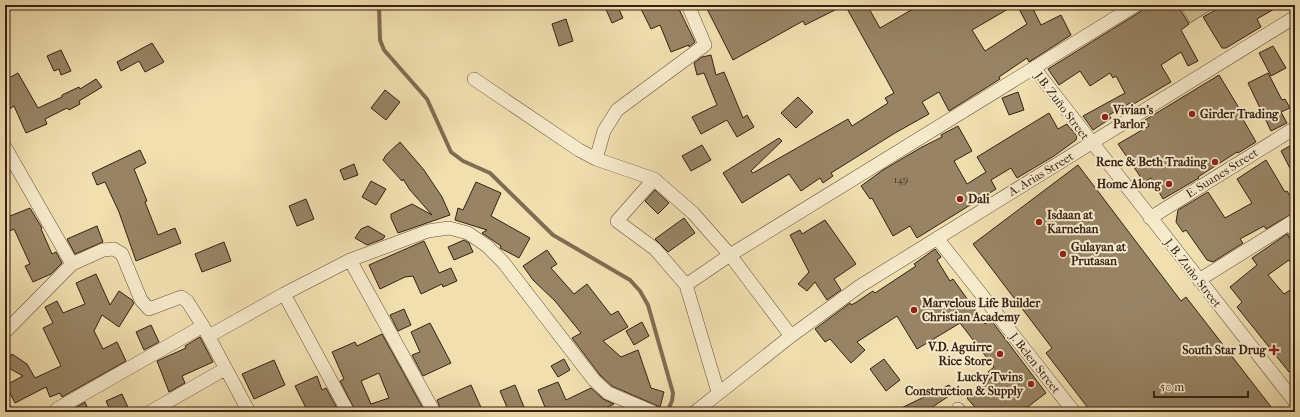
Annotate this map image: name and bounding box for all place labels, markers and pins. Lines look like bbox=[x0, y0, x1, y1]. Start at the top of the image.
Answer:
place label: Vivian's Parlor bbox=[1112, 103, 1154, 131]
place label: Girder Trading bbox=[1200, 107, 1279, 122]
marker: Girder Trading bbox=[1187, 109, 1197, 119]
marker: Vivian's Parlor bbox=[1100, 112, 1110, 122]
place label: Rene & Beth Trading bbox=[1096, 155, 1208, 170]
marker: Rene & Beth Trading bbox=[1210, 157, 1220, 167]
place label: Home Along bbox=[1097, 177, 1162, 192]
marker: Home Along bbox=[1164, 179, 1174, 189]
place label: Dali bbox=[968, 192, 990, 206]
marker: Dali bbox=[955, 194, 965, 204]
place label: Isdaan at Karnehan bbox=[1047, 208, 1100, 236]
marker: Isdaan at Karnehan bbox=[1034, 217, 1044, 227]
place label: Gulayan at Prutasan bbox=[1071, 240, 1127, 268]
marker: Gulayan at Prutasan bbox=[1058, 249, 1068, 259]
place label: Marvelous Life Builder Christian Academy bbox=[921, 296, 1041, 325]
marker: Marvelous Life Builder Christian Academy bbox=[909, 305, 919, 315]
place label: V.D. Aguirre Rice Store bbox=[927, 340, 992, 368]
place label: South Star Drug bbox=[1182, 343, 1267, 358]
marker: South Star Drug bbox=[1269, 345, 1279, 355]
marker: V.D. Aguirre Rice Store bbox=[995, 349, 1005, 359]
place label: Lucky Twins Construction & Supply bbox=[905, 370, 1024, 399]
marker: Lucky Twins Construction & Supply bbox=[1026, 379, 1036, 389]

